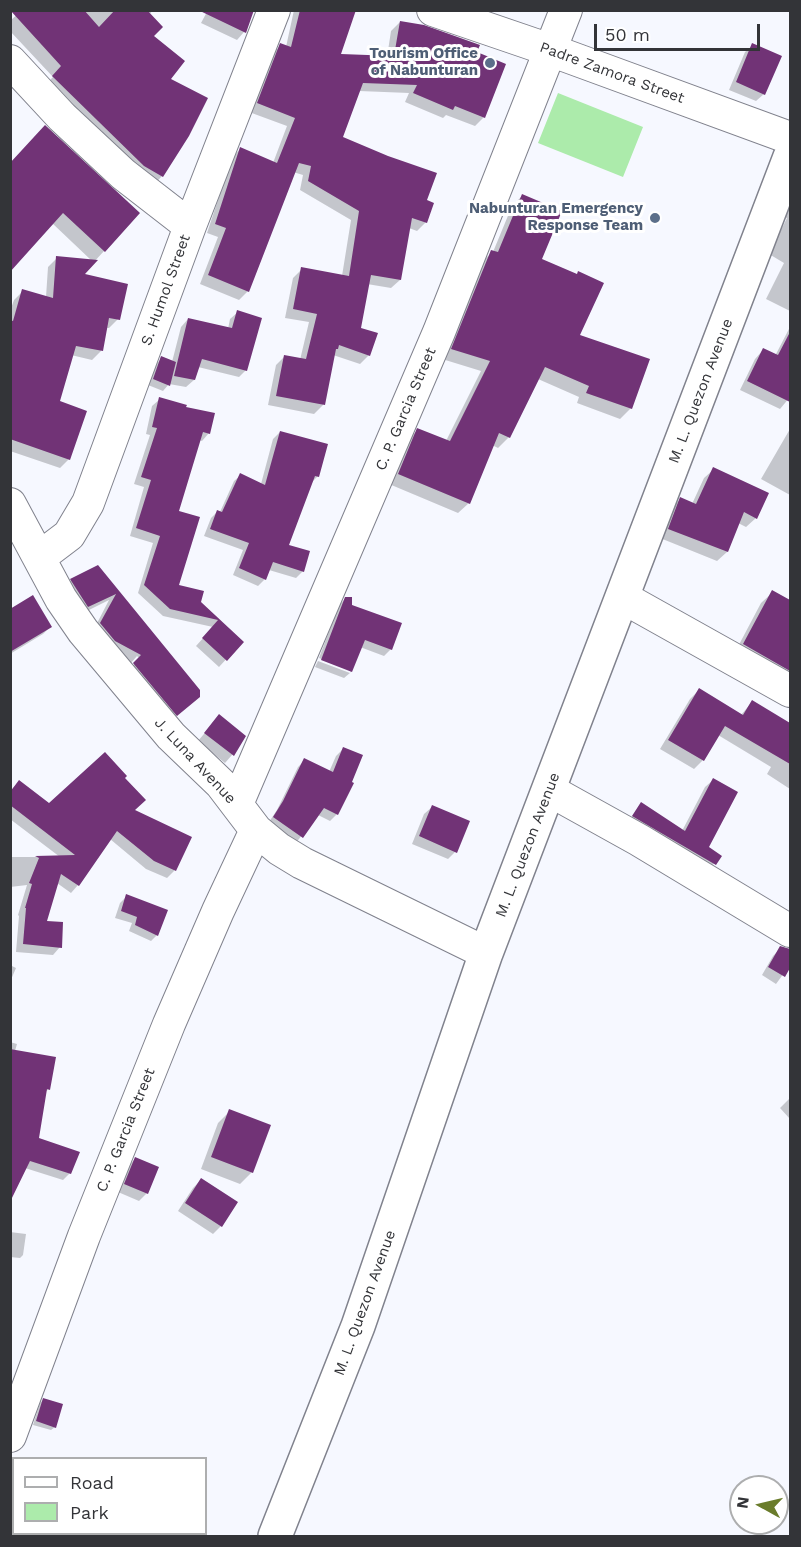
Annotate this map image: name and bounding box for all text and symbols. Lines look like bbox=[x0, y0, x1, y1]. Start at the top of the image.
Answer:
scale bar bbox=[597, 12, 764, 50]
text: 50 m bbox=[605, 24, 650, 45]
street label: Padre Zamora Street bbox=[537, 38, 687, 108]
place label: Tourism Office of Nabunturan bbox=[369, 45, 478, 80]
marker: Tourism Office of Nabunturan bbox=[483, 56, 497, 70]
place label: Nabunturan Emergency Response Team bbox=[469, 200, 643, 235]
marker: Nabunturan Emergency Response Team bbox=[648, 211, 662, 225]
street label: S. Humol Street bbox=[138, 232, 194, 348]
street label: M. L. Quezon Avenue bbox=[665, 316, 737, 466]
street label: C. P. Garcia Street bbox=[372, 345, 440, 473]
street label: J. Luna Avenue bbox=[150, 714, 240, 808]
street label: M. L. Quezon Avenue bbox=[492, 770, 564, 920]
street label: C. P. Garcia Street bbox=[93, 1065, 159, 1195]
street label: M. L. Quezon Avenue bbox=[330, 1228, 400, 1378]
legend bbox=[12, 1457, 207, 1535]
text: Road bbox=[70, 1472, 114, 1493]
north arrow bbox=[729, 1475, 789, 1535]
text: N bbox=[732, 1496, 753, 1510]
text: Park bbox=[70, 1502, 109, 1523]

